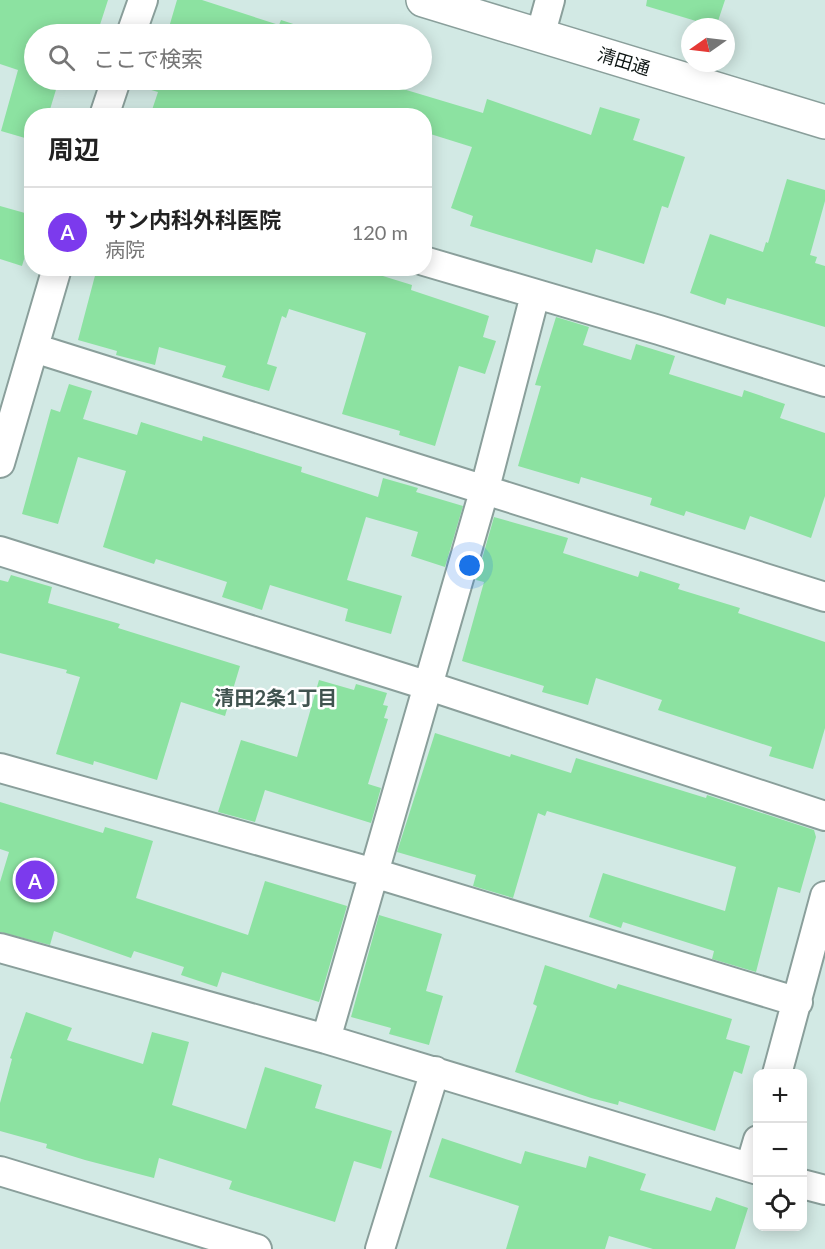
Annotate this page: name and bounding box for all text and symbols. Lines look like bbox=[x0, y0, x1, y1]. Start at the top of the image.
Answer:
north arrow bbox=[681, 18, 735, 72]
search box bbox=[24, 24, 432, 90]
icon: search bbox=[45, 41, 78, 74]
street label: 清田通 bbox=[595, 43, 653, 79]
text: ここで検索 bbox=[93, 45, 203, 72]
text: 周辺 bbox=[48, 133, 100, 165]
text: サン内科外科医院 bbox=[105, 206, 281, 233]
text: A bbox=[61, 220, 74, 244]
text: 120 m bbox=[352, 220, 408, 244]
text: 病院 bbox=[105, 237, 145, 261]
your location bbox=[455, 551, 484, 580]
district label: 清田2条1丁目 bbox=[214, 685, 338, 709]
pin: A bbox=[15, 858, 54, 902]
map controls bbox=[753, 1069, 807, 1231]
button: + bbox=[753, 1069, 807, 1123]
button: − bbox=[753, 1123, 807, 1177]
button: locate bbox=[753, 1177, 807, 1231]

